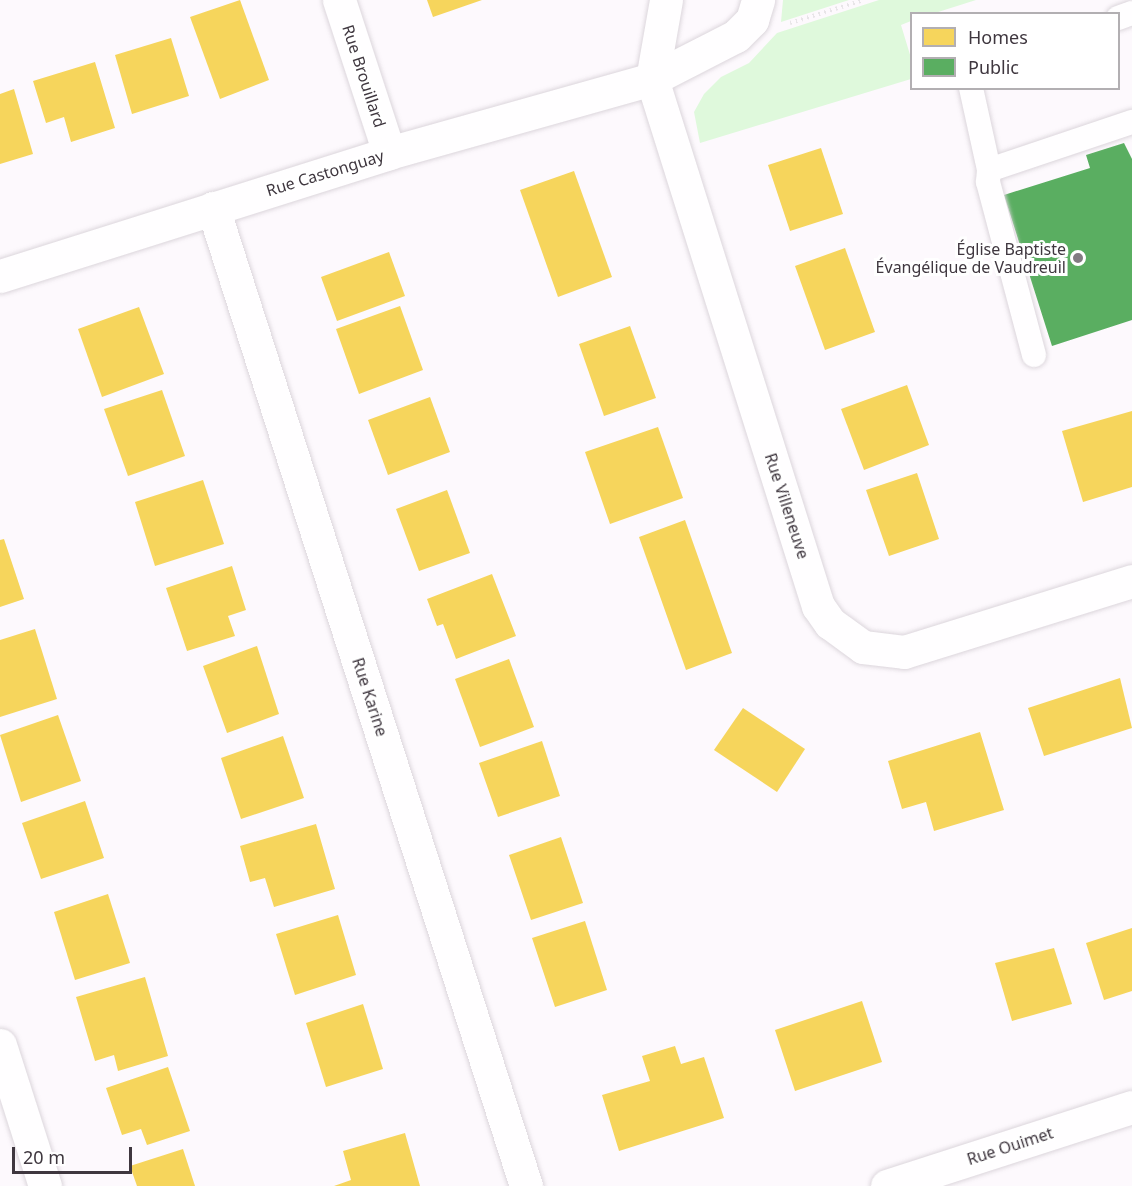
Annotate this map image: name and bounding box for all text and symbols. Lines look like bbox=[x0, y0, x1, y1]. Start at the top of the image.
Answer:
legend bbox=[910, 12, 1120, 90]
street label: Rue Brouillard bbox=[338, 22, 390, 130]
text: Homes bbox=[968, 25, 1028, 49]
text: Public bbox=[968, 55, 1019, 79]
street label: Rue Castonguay bbox=[264, 146, 386, 200]
place label: Église Baptiste Évangélique de Vaudreuil bbox=[876, 239, 1066, 277]
marker: Église Baptiste Évangélique de Vaudreuil bbox=[1071, 251, 1085, 265]
street label: Rue Villeneuve bbox=[761, 451, 813, 561]
street label: Rue Karine bbox=[348, 655, 392, 739]
street label: Rue Ouimet bbox=[965, 1123, 1055, 1169]
scale bar bbox=[15, 1135, 135, 1173]
text: 20 m bbox=[23, 1145, 65, 1169]

